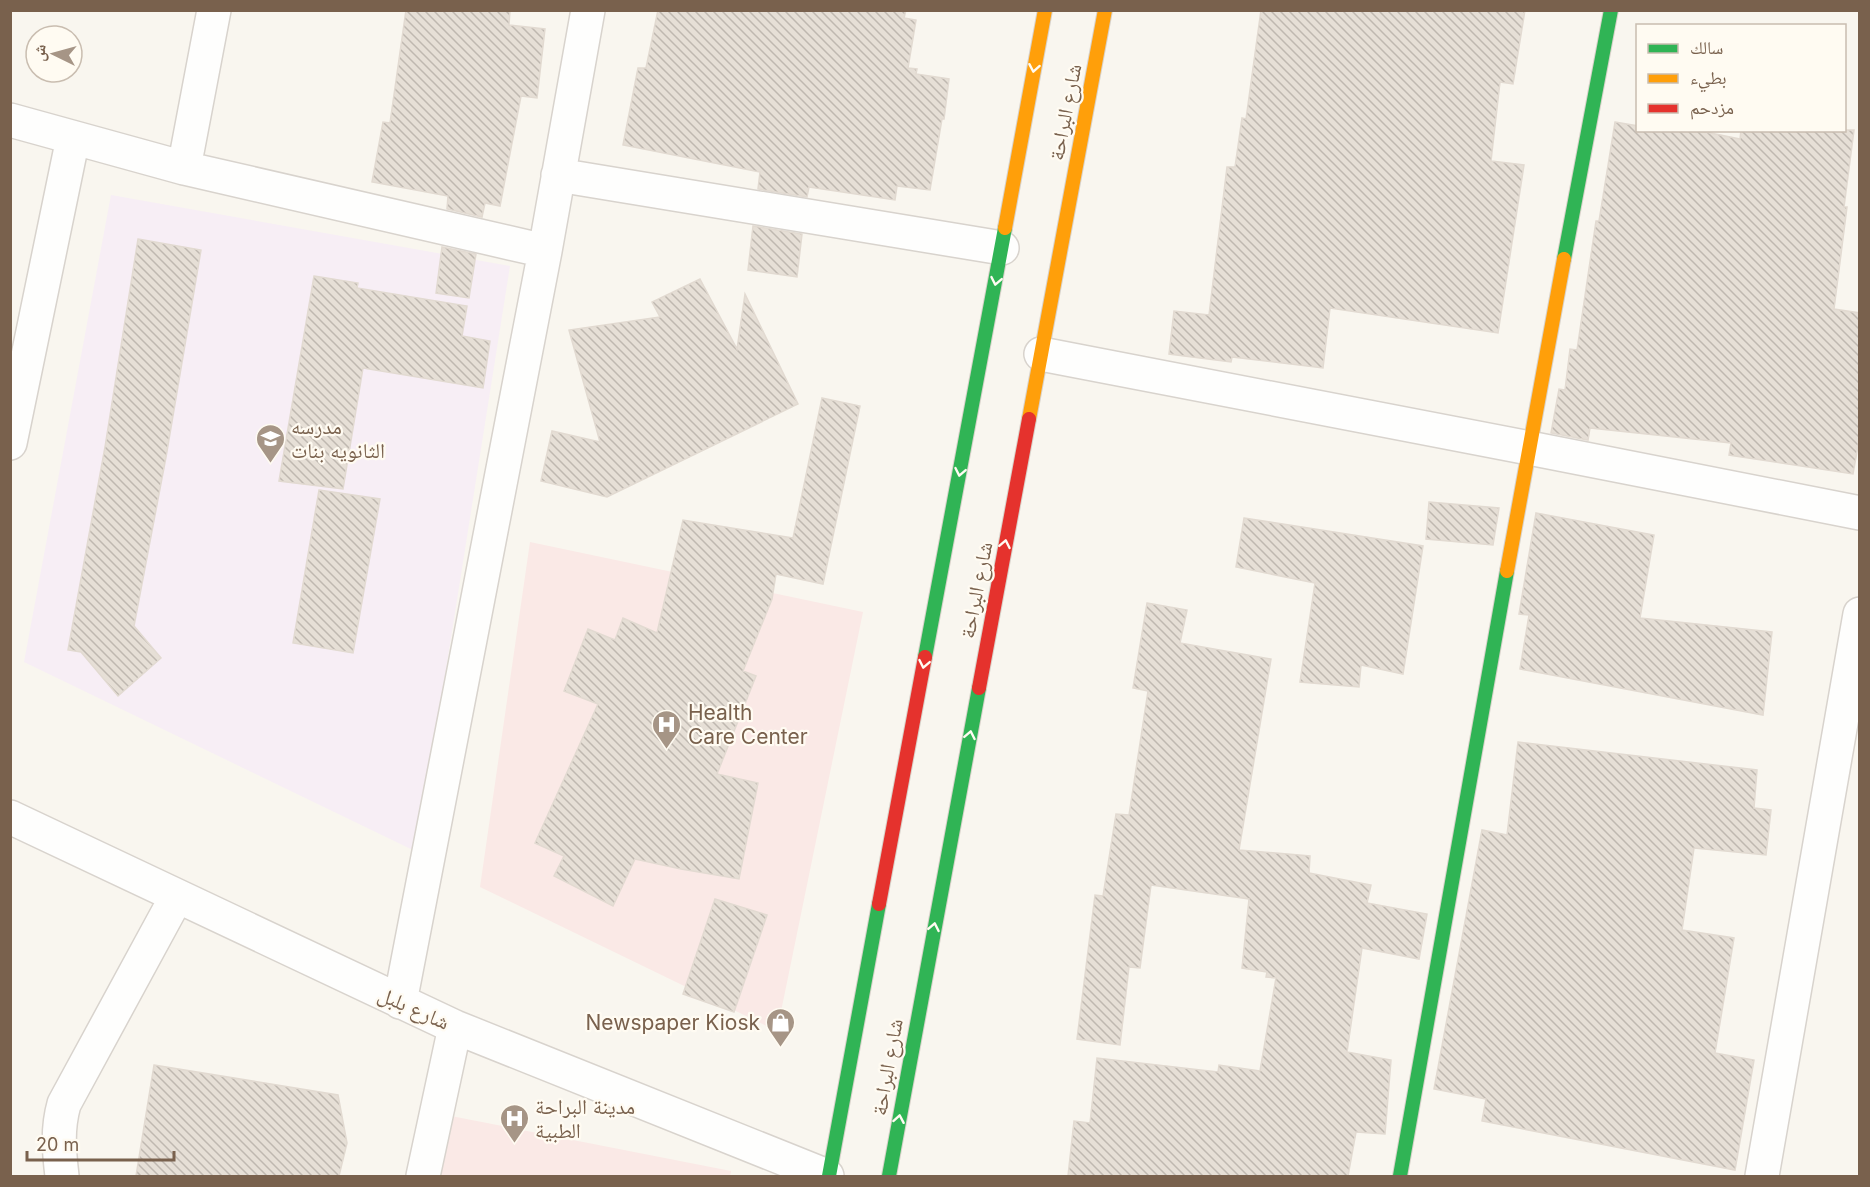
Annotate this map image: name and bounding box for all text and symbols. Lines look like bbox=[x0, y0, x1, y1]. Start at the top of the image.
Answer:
north arrow bbox=[24, 24, 84, 84]
legend bbox=[1636, 24, 1846, 132]
text: سالك bbox=[1690, 37, 1723, 58]
text: ش bbox=[28, 43, 50, 62]
street label: شارع البراحة bbox=[1043, 62, 1088, 163]
one-way arrow bbox=[1028, 63, 1041, 73]
text: بطيء bbox=[1690, 67, 1727, 93]
text: مزدحم bbox=[1690, 97, 1734, 120]
one-way arrow bbox=[990, 275, 1003, 285]
place label: مدرسه الثانويه بنات bbox=[291, 414, 385, 463]
school or university icon: مدرسه الثانويه بنات bbox=[254, 422, 286, 464]
one-way arrow bbox=[954, 467, 967, 477]
one-way arrow bbox=[999, 539, 1011, 548]
street label: شارع البراحة bbox=[954, 540, 999, 641]
one-way arrow bbox=[919, 659, 931, 669]
place label: Health Care Center bbox=[688, 700, 808, 749]
hospital icon: Health Care Center bbox=[651, 708, 683, 750]
one-way arrow bbox=[963, 731, 976, 741]
one-way arrow bbox=[927, 922, 940, 932]
street label: شارع بلبل bbox=[374, 981, 453, 1036]
shop icon: Newspaper Kiosk bbox=[765, 1006, 797, 1048]
place label: Newspaper Kiosk bbox=[586, 1010, 760, 1035]
street label: شارع البراحة bbox=[866, 1017, 909, 1117]
place label: مدينة البراحة الطبية bbox=[535, 1094, 635, 1143]
hospital icon: مدينة البراحة الطبية bbox=[498, 1102, 530, 1144]
one-way arrow bbox=[892, 1114, 904, 1123]
scale bar bbox=[27, 1124, 174, 1162]
text: 20 m bbox=[36, 1134, 79, 1155]

